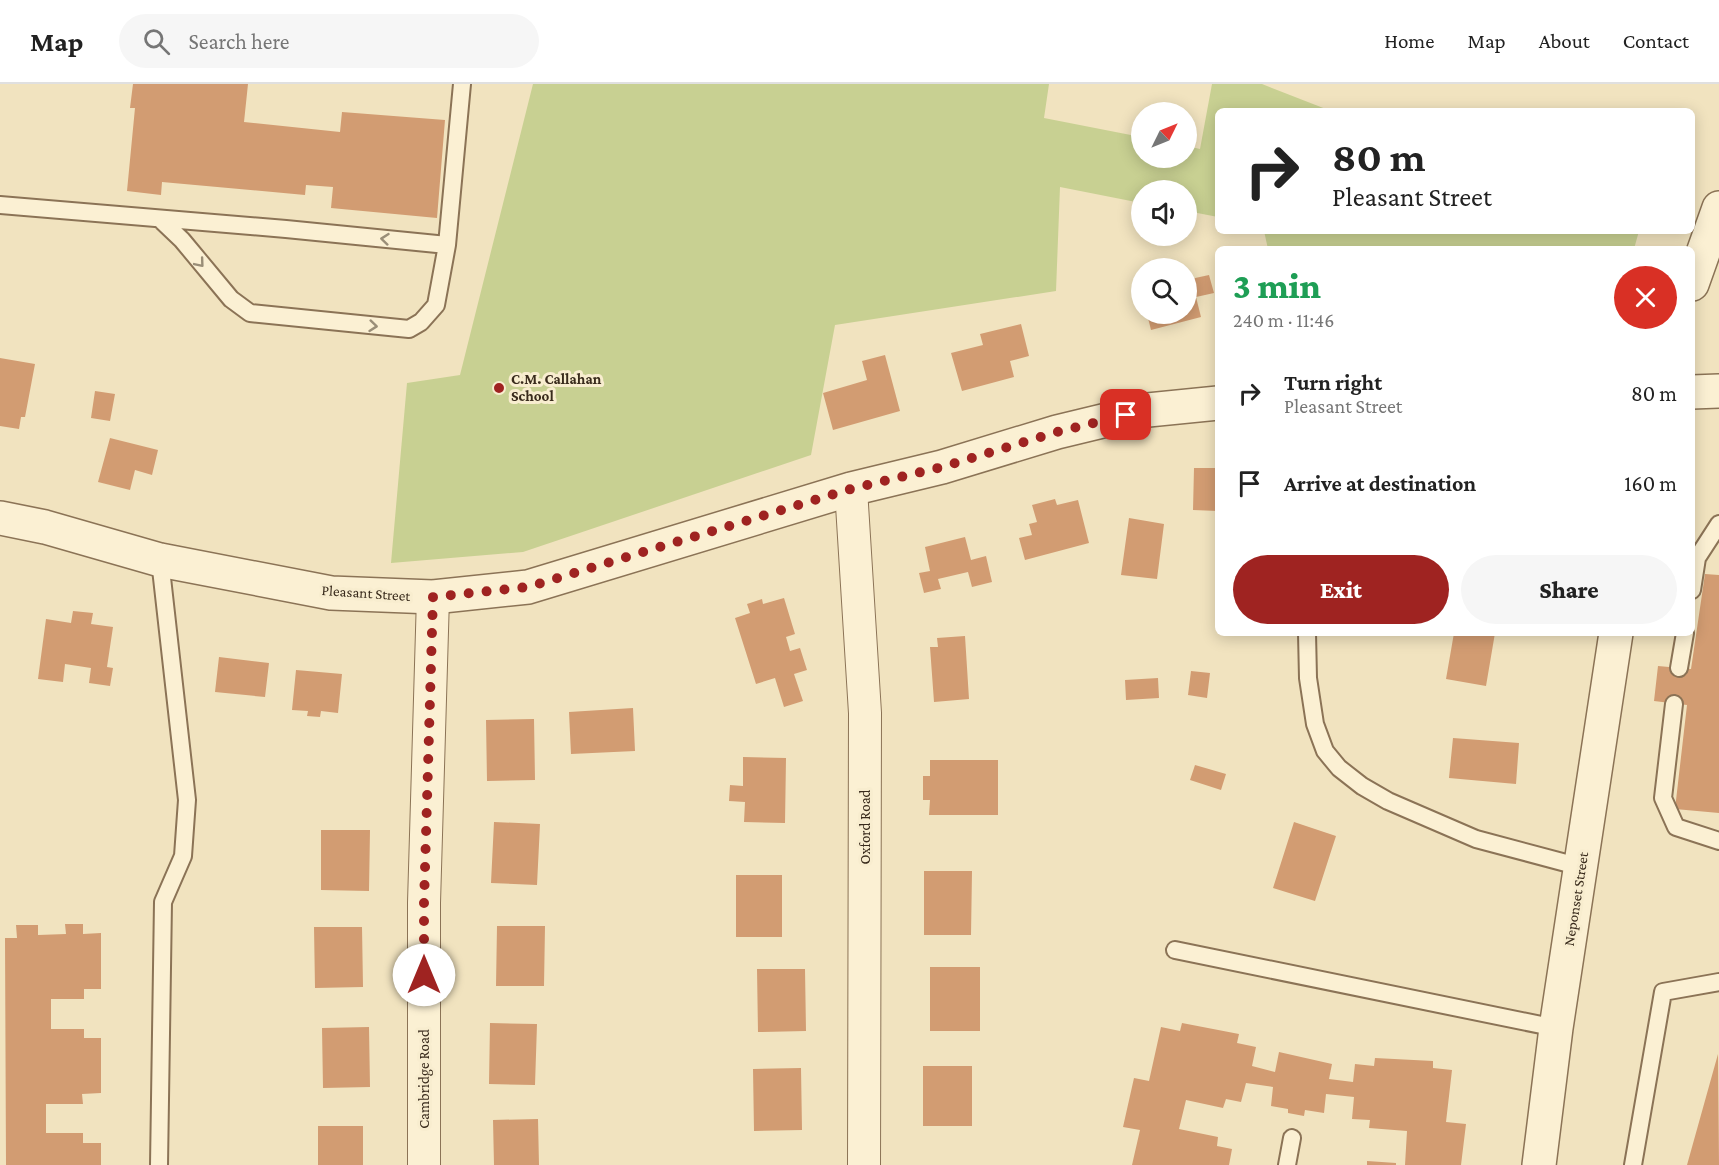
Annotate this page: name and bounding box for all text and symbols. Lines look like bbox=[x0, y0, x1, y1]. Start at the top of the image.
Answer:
search box bbox=[119, 14, 539, 68]
icon: search bbox=[140, 25, 173, 58]
text: Map bbox=[30, 26, 83, 57]
text: Search here bbox=[188, 29, 289, 54]
text: Home bbox=[1384, 29, 1434, 53]
text: Map bbox=[1467, 29, 1506, 53]
text: About bbox=[1539, 29, 1590, 53]
text: Contact bbox=[1623, 29, 1689, 53]
north arrow bbox=[1131, 102, 1197, 168]
map controls bbox=[1131, 102, 1197, 324]
icon: right bbox=[1233, 132, 1311, 210]
text: 80 m bbox=[1332, 133, 1426, 180]
button: sound bbox=[1131, 180, 1197, 246]
text: Pleasant Street bbox=[1332, 182, 1492, 212]
one-way arrow bbox=[381, 233, 390, 246]
one-way arrow bbox=[193, 256, 204, 267]
button: search bbox=[1131, 258, 1197, 324]
text: 3 min bbox=[1233, 266, 1321, 306]
button: close bbox=[1614, 266, 1677, 329]
text: 240 m · 11:46 bbox=[1233, 309, 1334, 331]
one-way arrow bbox=[369, 319, 378, 332]
text: Turn right bbox=[1284, 370, 1382, 395]
place label: C.M. Callahan School bbox=[511, 371, 602, 404]
icon: right bbox=[1233, 377, 1266, 410]
marker: C.M. Callahan School bbox=[492, 381, 506, 395]
text: 80 m bbox=[1631, 381, 1677, 406]
pin bbox=[1100, 389, 1151, 440]
text: Pleasant Street bbox=[1284, 395, 1402, 417]
icon: arrive bbox=[1109, 398, 1142, 431]
icon: arrive bbox=[1233, 467, 1266, 500]
text: Arrive at destination bbox=[1284, 471, 1476, 496]
text: 160 m bbox=[1624, 471, 1677, 496]
button: Exit bbox=[1233, 555, 1449, 624]
button: Share bbox=[1461, 555, 1677, 624]
street label: Pleasant Street bbox=[321, 582, 412, 604]
street label: Oxford Road bbox=[857, 789, 873, 865]
street label: Neponset Street bbox=[1561, 850, 1592, 947]
position arrow bbox=[392, 943, 456, 1007]
street label: Cambridge Road bbox=[416, 1029, 433, 1129]

